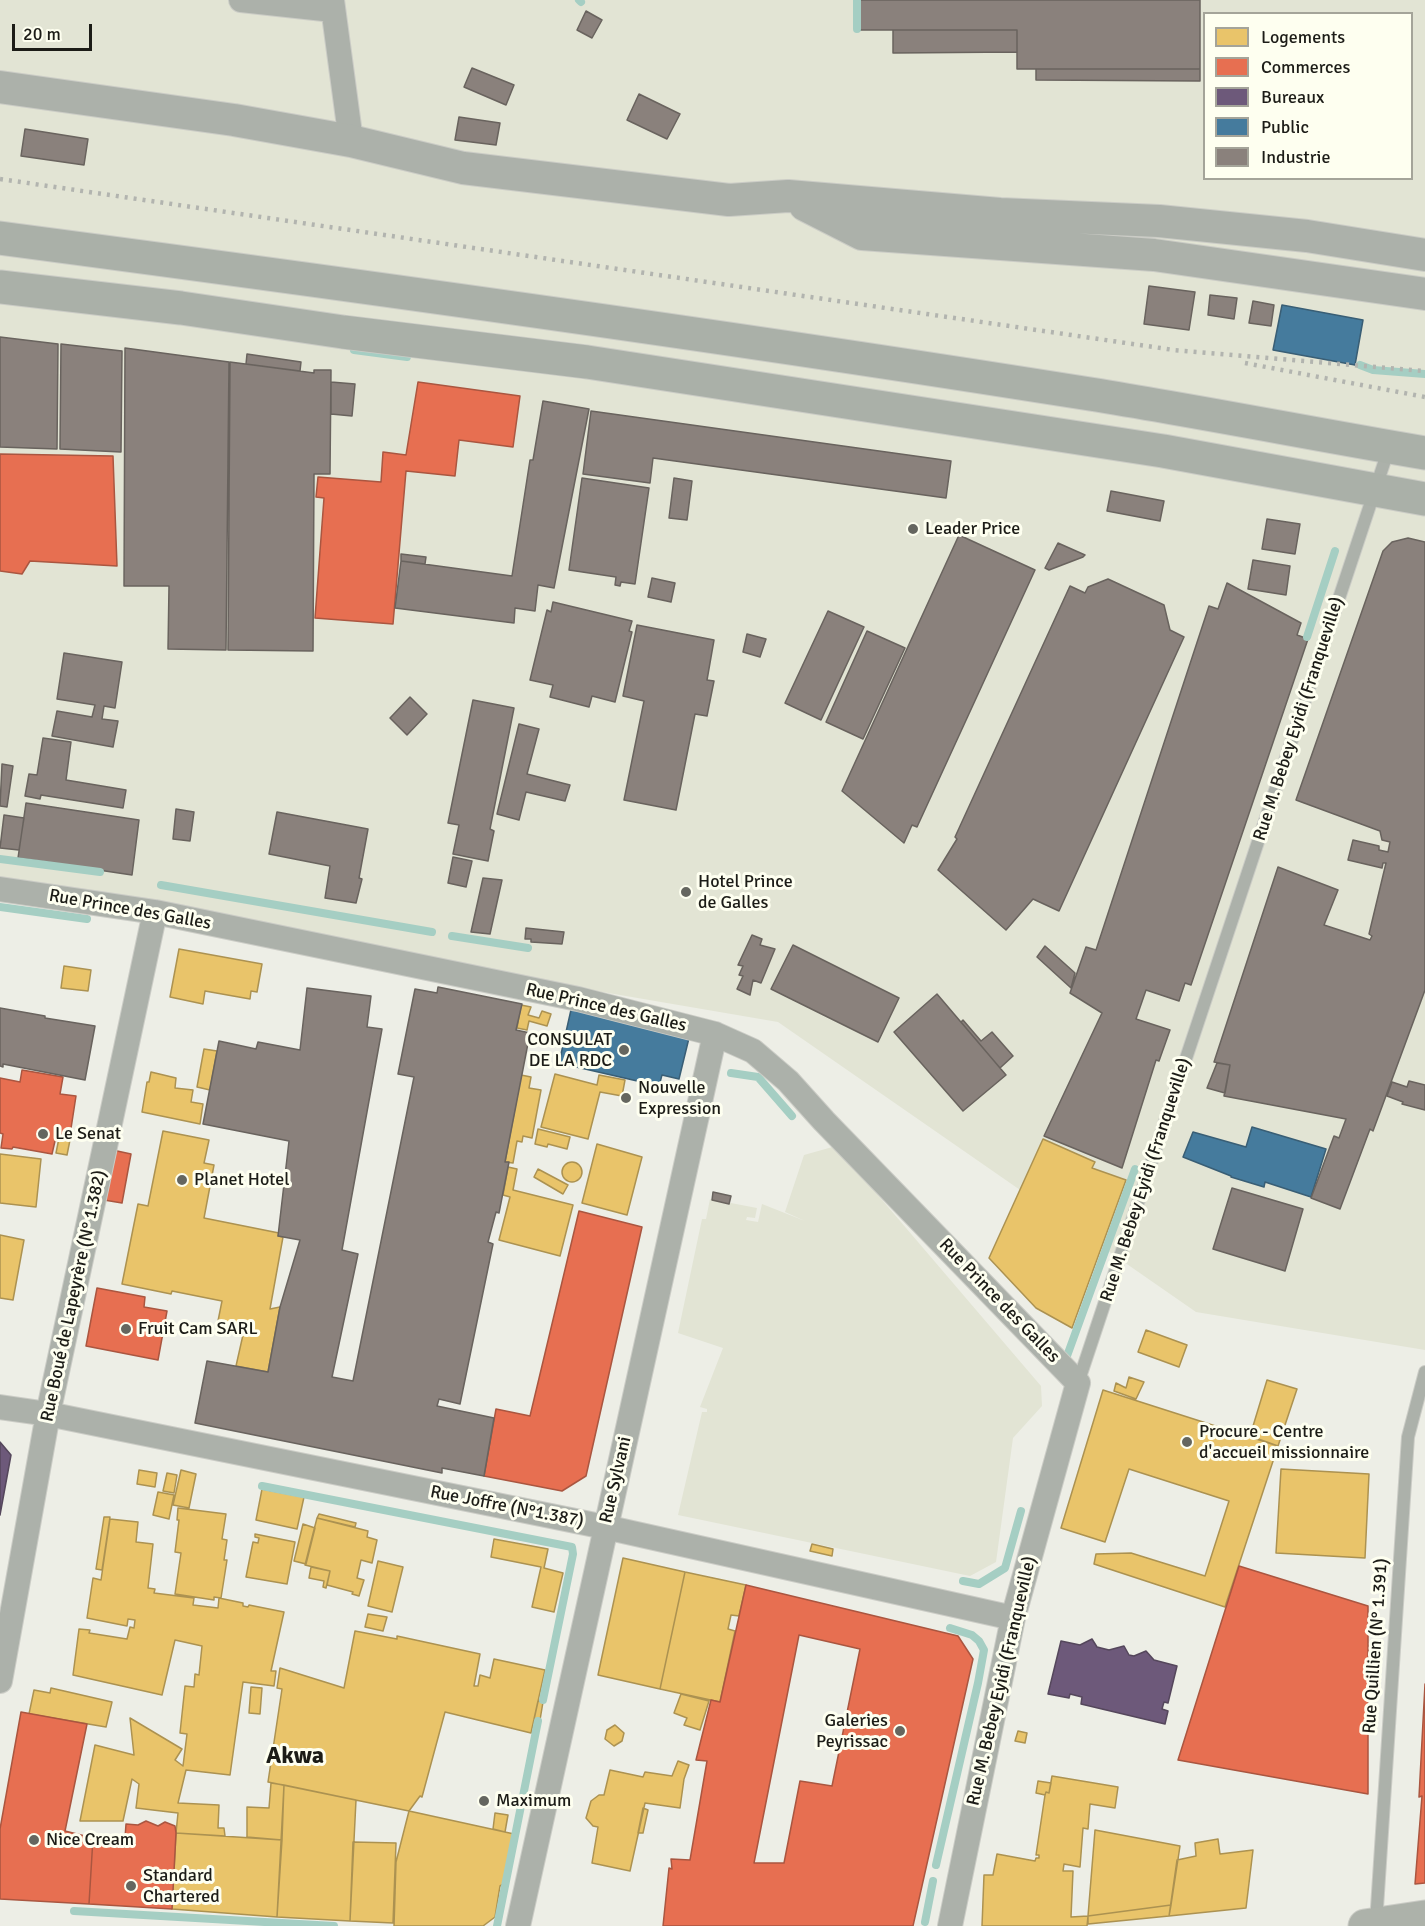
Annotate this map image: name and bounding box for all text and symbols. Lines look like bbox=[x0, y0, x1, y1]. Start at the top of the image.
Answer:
scale bar bbox=[15, 12, 94, 50]
legend bbox=[1203, 12, 1413, 180]
text: 20 m bbox=[23, 23, 61, 45]
text: Logements bbox=[1261, 26, 1345, 48]
text: Commerces bbox=[1261, 56, 1350, 78]
text: Bureaux bbox=[1261, 86, 1324, 108]
text: Public bbox=[1261, 116, 1309, 138]
text: Industrie bbox=[1261, 146, 1331, 168]
place label: Leader Price bbox=[925, 518, 1020, 540]
marker: Leader Price bbox=[906, 522, 920, 536]
street label: Rue M. Bebey Eyidi (Franqueville) bbox=[1249, 594, 1349, 844]
place label: Hotel Prince de Galles bbox=[698, 871, 793, 914]
street label: Rue Prince des Galles bbox=[47, 885, 213, 935]
marker: Hotel Prince de Galles bbox=[679, 885, 693, 899]
street label: Rue Prince des Galles bbox=[524, 979, 688, 1037]
place label: CONSULAT DE LA RDC bbox=[527, 1029, 612, 1072]
marker: CONSULAT DE LA RDC bbox=[617, 1043, 631, 1057]
street label: Rue M. Bebey Eyidi (Franqueville) bbox=[1096, 1055, 1196, 1305]
place label: Nouvelle Expression bbox=[638, 1077, 721, 1120]
marker: Nouvelle Expression bbox=[619, 1091, 633, 1105]
place label: Le Senat bbox=[55, 1123, 121, 1145]
marker: Le Senat bbox=[36, 1127, 50, 1141]
street label: Rue Boué de Lapeyrère (N° 1.382) bbox=[37, 1168, 111, 1424]
place label: Planet Hotel bbox=[194, 1169, 290, 1191]
marker: Planet Hotel bbox=[175, 1173, 189, 1187]
street label: Rue Prince des Galles bbox=[934, 1234, 1064, 1368]
place label: Fruit Cam SARL bbox=[138, 1318, 258, 1340]
marker: Fruit Cam SARL bbox=[119, 1322, 133, 1336]
place label: Procure - Centre d'accueil missionnaire bbox=[1199, 1421, 1369, 1464]
street label: Rue Sylvani bbox=[596, 1435, 636, 1525]
marker: Procure - Centre d'accueil missionnaire bbox=[1180, 1435, 1194, 1449]
street label: Rue Joffre (N°1.387) bbox=[428, 1482, 586, 1532]
street label: Rue M. Bebey Eyidi (Franqueville) bbox=[963, 1554, 1041, 1808]
street label: Rue Quillien (N° 1.391) bbox=[1359, 1557, 1393, 1735]
place label: Galeries Peyrissac bbox=[816, 1710, 888, 1752]
marker: Galeries Peyrissac bbox=[893, 1724, 907, 1738]
district label: Akwa bbox=[266, 1743, 324, 1771]
place label: Maximum bbox=[496, 1790, 571, 1812]
marker: Maximum bbox=[477, 1794, 491, 1808]
place label: Nice Cream bbox=[46, 1829, 134, 1851]
marker: Nice Cream bbox=[27, 1833, 41, 1847]
place label: Standard Chartered bbox=[143, 1865, 220, 1908]
marker: Standard Chartered bbox=[124, 1879, 138, 1893]

